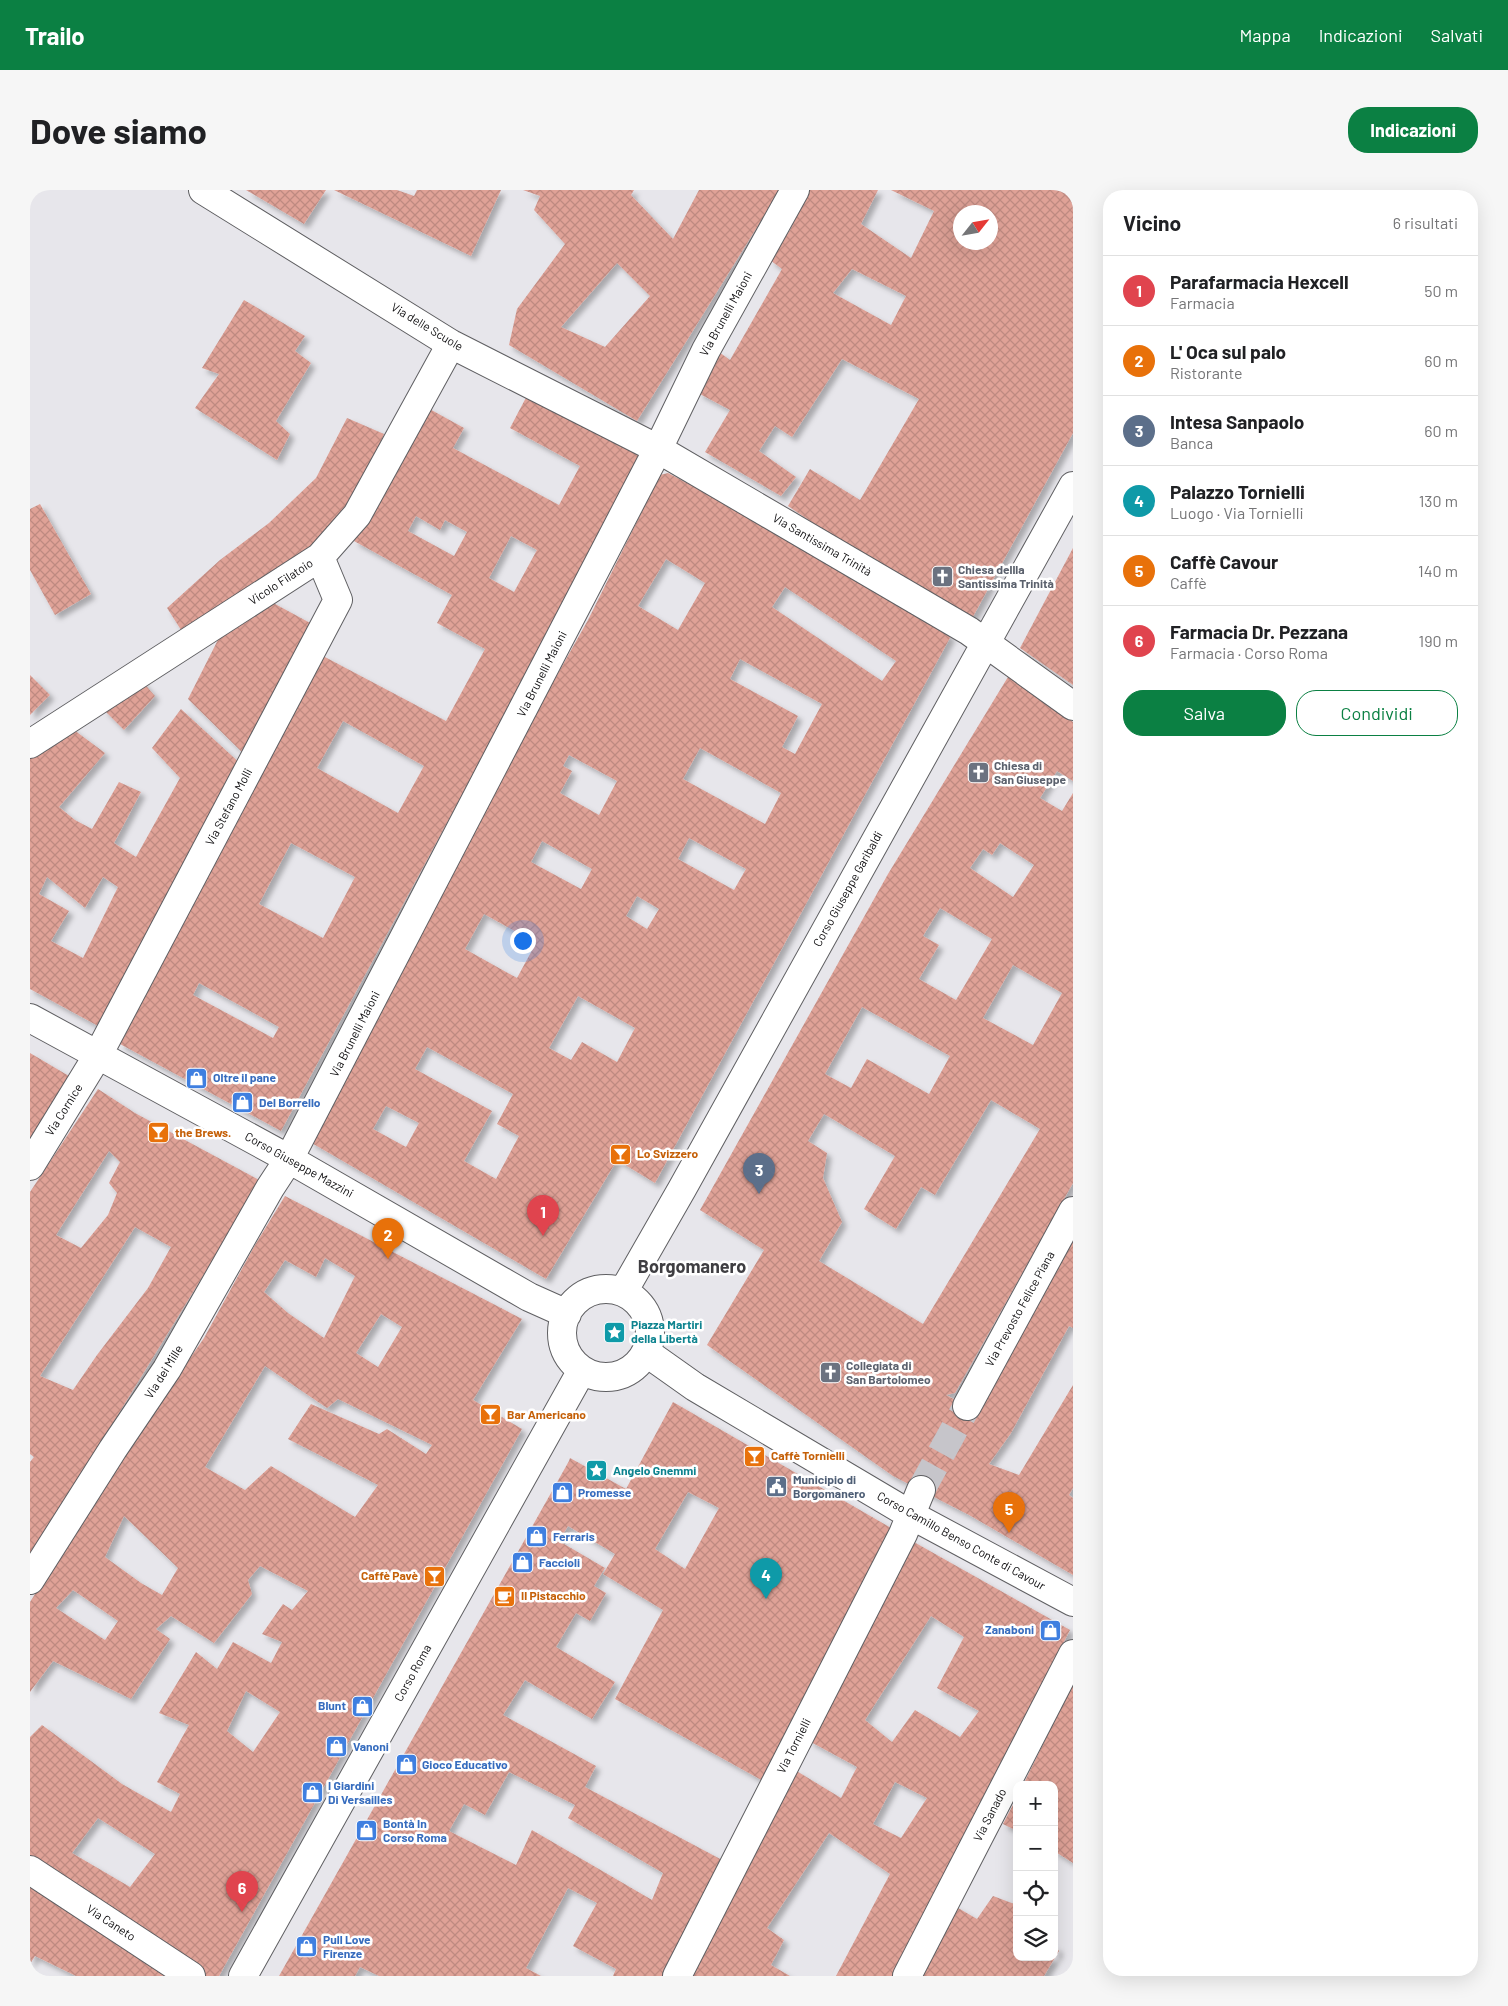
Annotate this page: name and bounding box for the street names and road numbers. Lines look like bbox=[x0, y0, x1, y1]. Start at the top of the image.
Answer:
street label: Via Brunelli Maioni bbox=[696, 269, 754, 358]
street label: Via delle Scuole bbox=[389, 299, 466, 353]
street label: Via Santissima Trinità bbox=[770, 510, 875, 578]
street label: Vicolo Filatoio bbox=[246, 555, 315, 607]
street label: Via Brunelli Maioni bbox=[513, 628, 569, 719]
street label: Via Stefano Molli bbox=[202, 766, 254, 848]
street label: Corso Giuseppe Garibaldi bbox=[810, 828, 885, 949]
street label: Via Brunelli Maioni bbox=[326, 988, 382, 1079]
street label: Via Cornice bbox=[42, 1081, 85, 1138]
street label: Corso Giuseppe Mazzini bbox=[243, 1128, 356, 1200]
street label: Via Prevosto Felice Piana bbox=[982, 1248, 1057, 1369]
street label: Via dei Mille bbox=[141, 1342, 185, 1401]
street label: Corso Camillo Benso Conte di Cavour bbox=[875, 1488, 1049, 1593]
street label: Corso Roma bbox=[391, 1642, 433, 1703]
street label: Via Tornielli bbox=[773, 1716, 813, 1775]
street label: Via Sanado bbox=[970, 1786, 1008, 1843]
street label: Via Caneto bbox=[84, 1901, 139, 1943]

